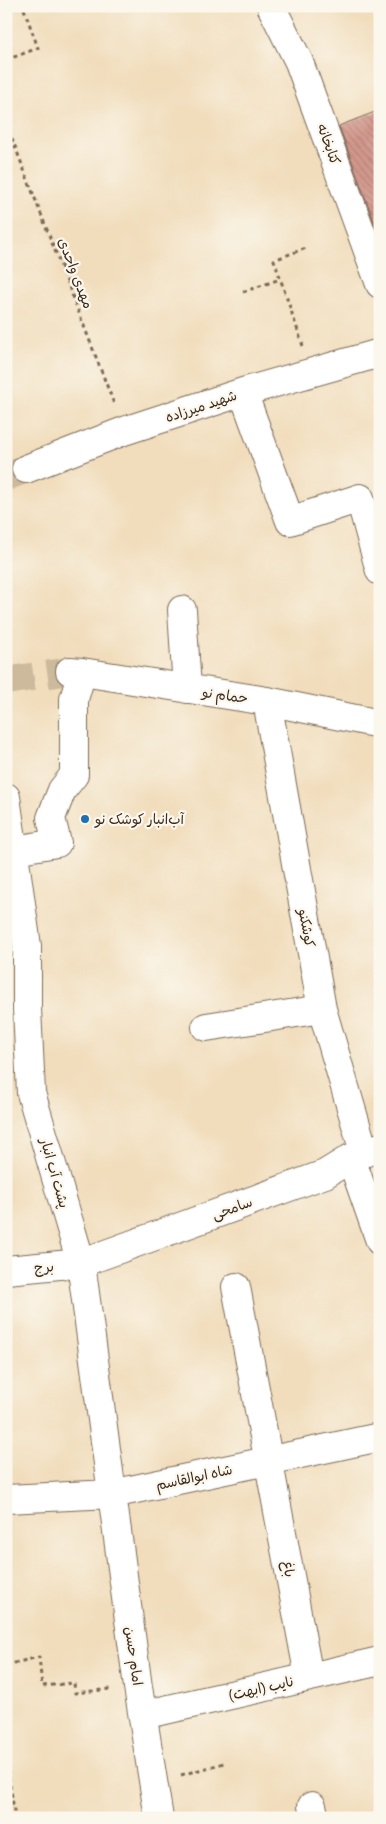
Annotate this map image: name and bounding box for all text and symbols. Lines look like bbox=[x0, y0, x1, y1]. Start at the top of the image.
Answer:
street label: کتابخانه bbox=[313, 121, 345, 167]
street label: مهدی واحدی bbox=[54, 235, 98, 311]
street label: شهید میرزاده bbox=[163, 386, 239, 426]
street label: حمام نو bbox=[200, 683, 249, 709]
place label: آب‌انبار کوشک نو bbox=[94, 810, 185, 828]
marker: آب‌انبار کوشک نو bbox=[79, 813, 91, 825]
street label: کوشکنو bbox=[294, 906, 319, 949]
street label: پشت آب انبار bbox=[35, 1135, 74, 1210]
street label: سامحی bbox=[209, 1192, 255, 1224]
street label: برج bbox=[33, 1257, 55, 1278]
street label: شاه ابوالقاسم bbox=[154, 1460, 234, 1496]
street label: باغ bbox=[278, 1559, 299, 1579]
street label: امام حسن bbox=[119, 1625, 147, 1687]
street label: نایب (ابهت) bbox=[227, 1672, 295, 1704]

